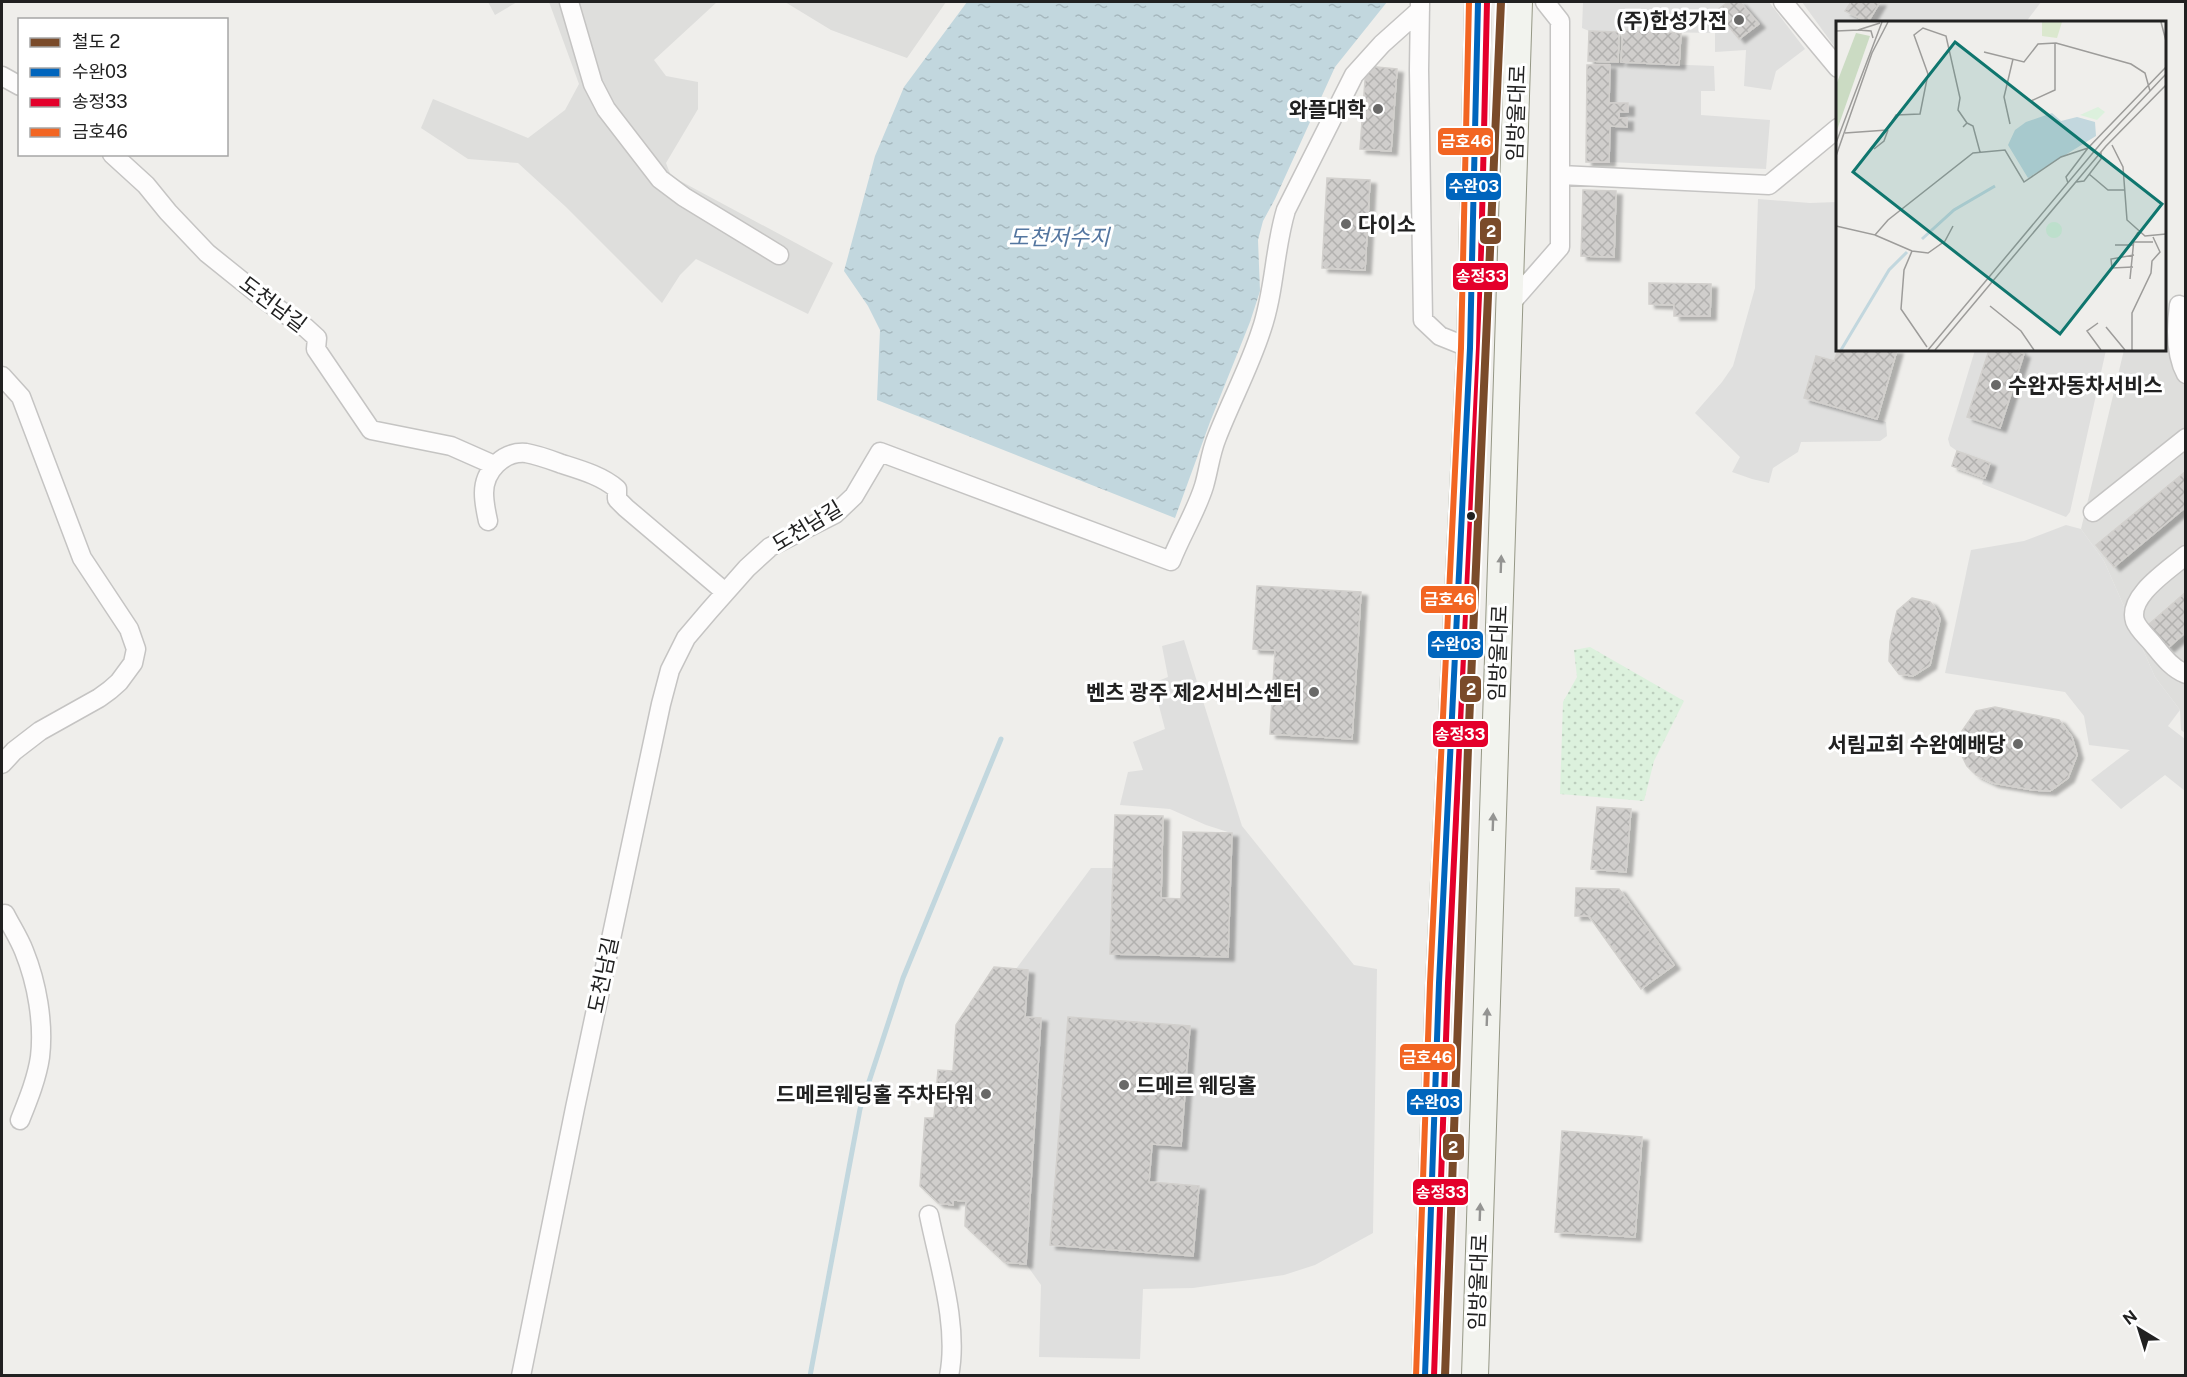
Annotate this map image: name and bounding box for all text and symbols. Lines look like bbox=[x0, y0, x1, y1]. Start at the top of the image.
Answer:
place label: (주)한성가전 bbox=[1616, 8, 1727, 33]
marker: (주)한성가전 bbox=[1732, 13, 1746, 27]
legend bbox=[18, 18, 228, 156]
inset map bbox=[1836, 21, 2166, 351]
text: 철도 2 bbox=[72, 31, 120, 52]
text: 수완03 bbox=[72, 61, 127, 82]
street label: 임방울대로 bbox=[1502, 64, 1530, 162]
text: 송정33 bbox=[72, 91, 128, 112]
place label: 와플대학 bbox=[1289, 97, 1366, 122]
marker: 와플대학 bbox=[1371, 102, 1385, 116]
text: 금호46 bbox=[72, 121, 128, 142]
line badge: 금호46 bbox=[1437, 127, 1494, 156]
text: 금호46 bbox=[1441, 132, 1491, 151]
line badge: 수완03 bbox=[1445, 172, 1502, 201]
text: 수완03 bbox=[1449, 177, 1499, 196]
place label: 다이소 bbox=[1358, 212, 1416, 237]
marker: 다이소 bbox=[1339, 217, 1353, 231]
line badge: 2 bbox=[1479, 217, 1502, 245]
text: 2 bbox=[1486, 222, 1496, 241]
water label: 도천저수지 bbox=[1008, 224, 1111, 250]
line badge: 송정33 bbox=[1452, 262, 1509, 291]
text: 송정33 bbox=[1456, 267, 1506, 286]
street label: 도천남길 bbox=[235, 271, 311, 337]
place label: 수완자동차서비스 bbox=[2008, 373, 2163, 398]
marker: 수완자동차서비스 bbox=[1989, 378, 2003, 392]
street label: 도천남길 bbox=[767, 495, 847, 557]
unlabelled marker bbox=[1465, 510, 1477, 522]
one-way arrow bbox=[1497, 555, 1506, 574]
line badge: 금호46 bbox=[1420, 585, 1477, 614]
text: 금호46 bbox=[1424, 590, 1474, 609]
street label: 임방울대로 bbox=[1484, 604, 1512, 702]
line badge: 수완03 bbox=[1427, 630, 1484, 659]
text: 수완03 bbox=[1431, 635, 1481, 654]
line badge: 2 bbox=[1459, 675, 1482, 703]
place label: 벤츠 광주 제2서비스센터 bbox=[1086, 680, 1302, 705]
text: 2 bbox=[1466, 680, 1476, 699]
marker: 벤츠 광주 제2서비스센터 bbox=[1307, 685, 1321, 699]
line badge: 송정33 bbox=[1432, 720, 1489, 748]
text: 송정33 bbox=[1435, 725, 1485, 744]
place label: 서림교회 수완예배당 bbox=[1827, 732, 2006, 757]
marker: 서림교회 수완예배당 bbox=[2011, 737, 2025, 751]
one-way arrow bbox=[1488, 813, 1497, 832]
street label: 도천남길 bbox=[583, 935, 623, 1015]
one-way arrow bbox=[1482, 1008, 1491, 1027]
line badge: 금호46 bbox=[1399, 1043, 1456, 1071]
text: 금호46 bbox=[1402, 1048, 1452, 1067]
place label: 드메르 웨딩홀 bbox=[1136, 1073, 1257, 1098]
marker: 드메르 웨딩홀 bbox=[1117, 1078, 1131, 1092]
place label: 드메르웨딩홀 주차타워 bbox=[776, 1082, 974, 1107]
marker: 드메르웨딩홀 주차타워 bbox=[979, 1087, 993, 1101]
line badge: 수완03 bbox=[1406, 1088, 1463, 1116]
text: 수완03 bbox=[1410, 1093, 1460, 1112]
line badge: 2 bbox=[1442, 1133, 1465, 1161]
text: 2 bbox=[1448, 1138, 1458, 1157]
line badge: 송정33 bbox=[1412, 1178, 1469, 1206]
text: 송정33 bbox=[1416, 1183, 1466, 1202]
one-way arrow bbox=[1476, 1203, 1485, 1222]
street label: 임방울대로 bbox=[1464, 1233, 1492, 1331]
north arrow bbox=[2109, 1299, 2169, 1359]
text: N bbox=[2119, 1306, 2141, 1329]

